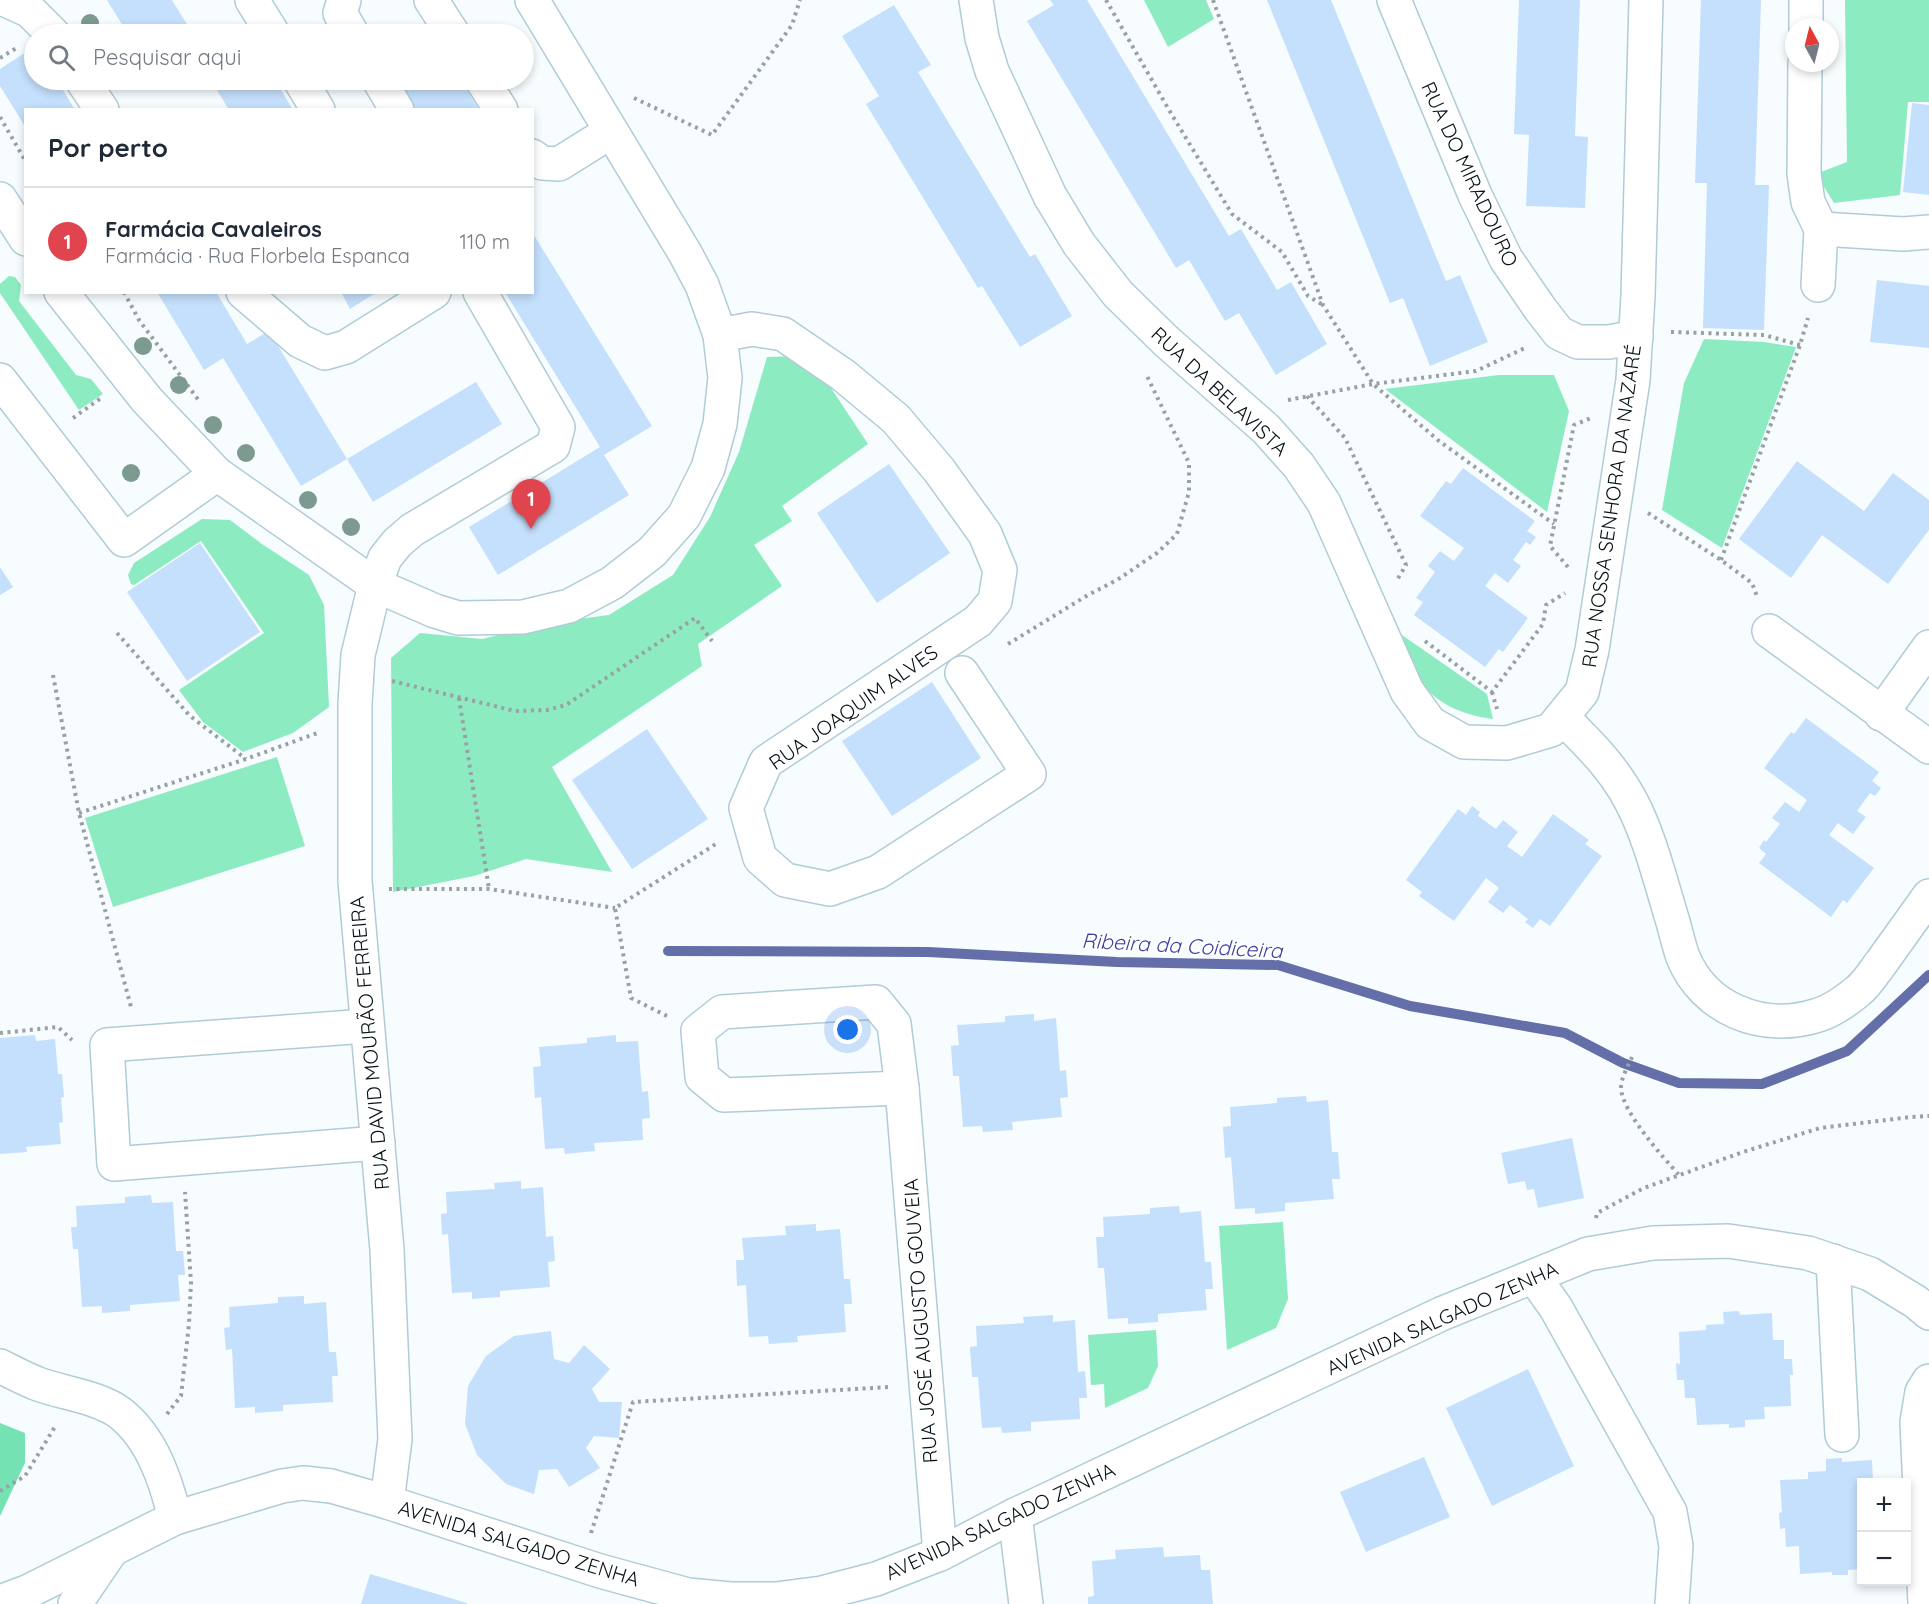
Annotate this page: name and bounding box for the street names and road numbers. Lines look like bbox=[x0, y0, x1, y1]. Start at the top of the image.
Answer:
street label: RUA DO MIRADOURO bbox=[1416, 78, 1524, 270]
street label: RUA DA BELAVISTA bbox=[1146, 321, 1294, 461]
street label: RUA NOSSA SENHORA DA NAZARÉ bbox=[1576, 343, 1646, 669]
street label: RUA JOAQUIM ALVES bbox=[764, 639, 942, 775]
street label: RUA DAVID MOURÃO FERREIRA bbox=[344, 895, 394, 1191]
street label: RUA JOSÉ AUGUSTO GOUVEIA bbox=[898, 1178, 942, 1464]
street label: AVENIDA SALGADO ZENHA bbox=[1322, 1256, 1562, 1380]
street label: AVENIDA SALGADO ZENHA bbox=[881, 1457, 1119, 1585]
street label: AVENIDA SALGADO ZENHA bbox=[395, 1494, 643, 1592]

